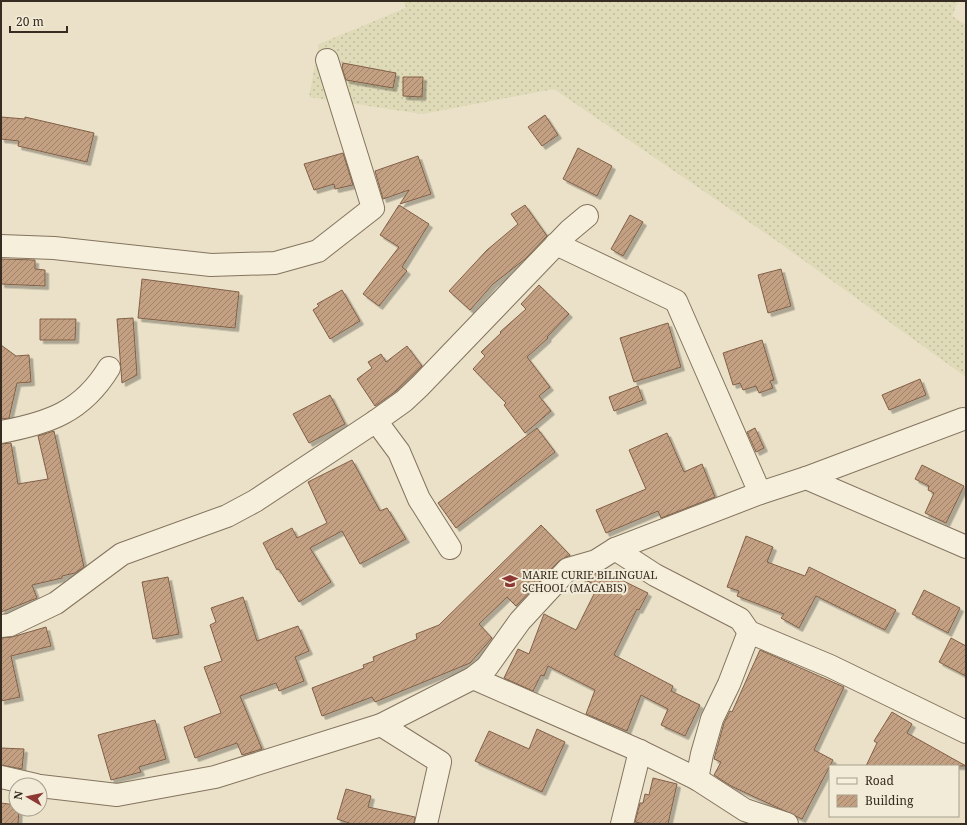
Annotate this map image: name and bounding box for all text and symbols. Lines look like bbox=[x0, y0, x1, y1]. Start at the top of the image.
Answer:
scale bar bbox=[10, 8, 67, 34]
text: 20 m bbox=[16, 13, 44, 30]
place label: MARIE CURIE BILINGUAL SCHOOL (MACABIS) bbox=[522, 567, 657, 595]
school or university icon: MARIE CURIE BILINGUAL SCHOOL (MACABIS) bbox=[501, 572, 519, 590]
legend bbox=[829, 765, 959, 817]
text: Road bbox=[865, 772, 895, 789]
north arrow bbox=[8, 777, 48, 817]
text: N bbox=[10, 790, 26, 801]
text: Building bbox=[865, 792, 914, 809]

